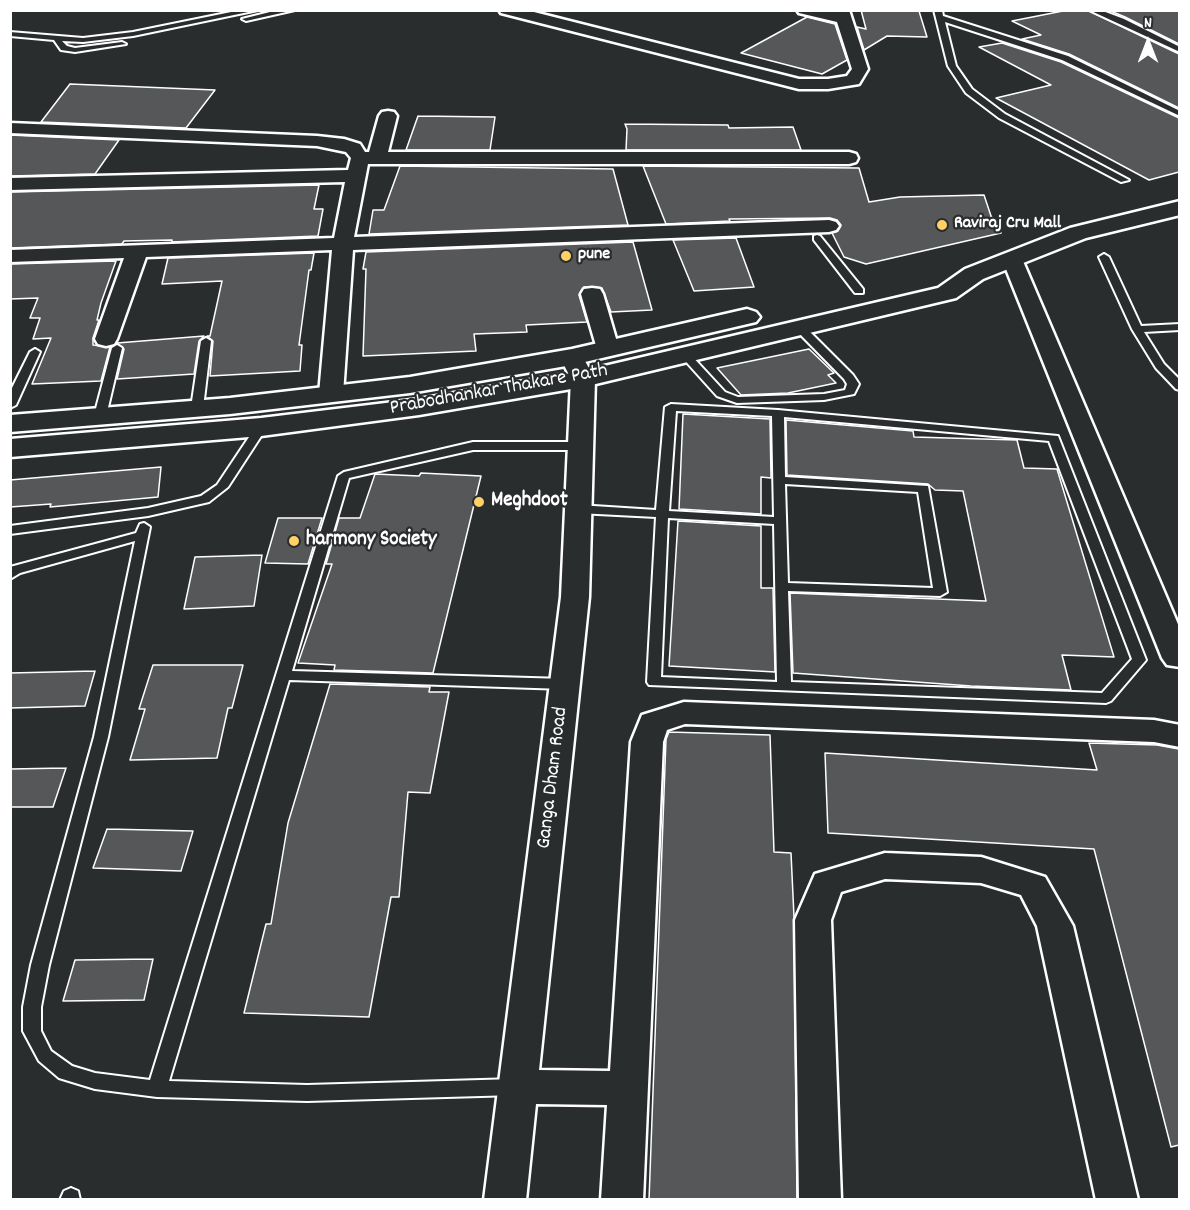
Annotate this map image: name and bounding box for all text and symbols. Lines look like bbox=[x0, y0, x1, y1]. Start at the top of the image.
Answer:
north arrow bbox=[1118, 12, 1178, 72]
text: N bbox=[1144, 12, 1152, 35]
place label: Raviraj Cru Mall bbox=[954, 214, 1061, 236]
marker: Raviraj Cru Mall bbox=[935, 218, 949, 232]
place label: pune bbox=[578, 245, 610, 267]
marker: pune bbox=[559, 249, 573, 263]
street label: Prabodhankar Thakare Path bbox=[388, 359, 610, 423]
place label: Meghdoot bbox=[491, 489, 568, 515]
marker: Meghdoot bbox=[472, 495, 486, 509]
place label: harmony Society bbox=[306, 528, 436, 554]
marker: harmony Society bbox=[287, 534, 301, 548]
street label: Ganga Dham Road bbox=[533, 706, 575, 850]

